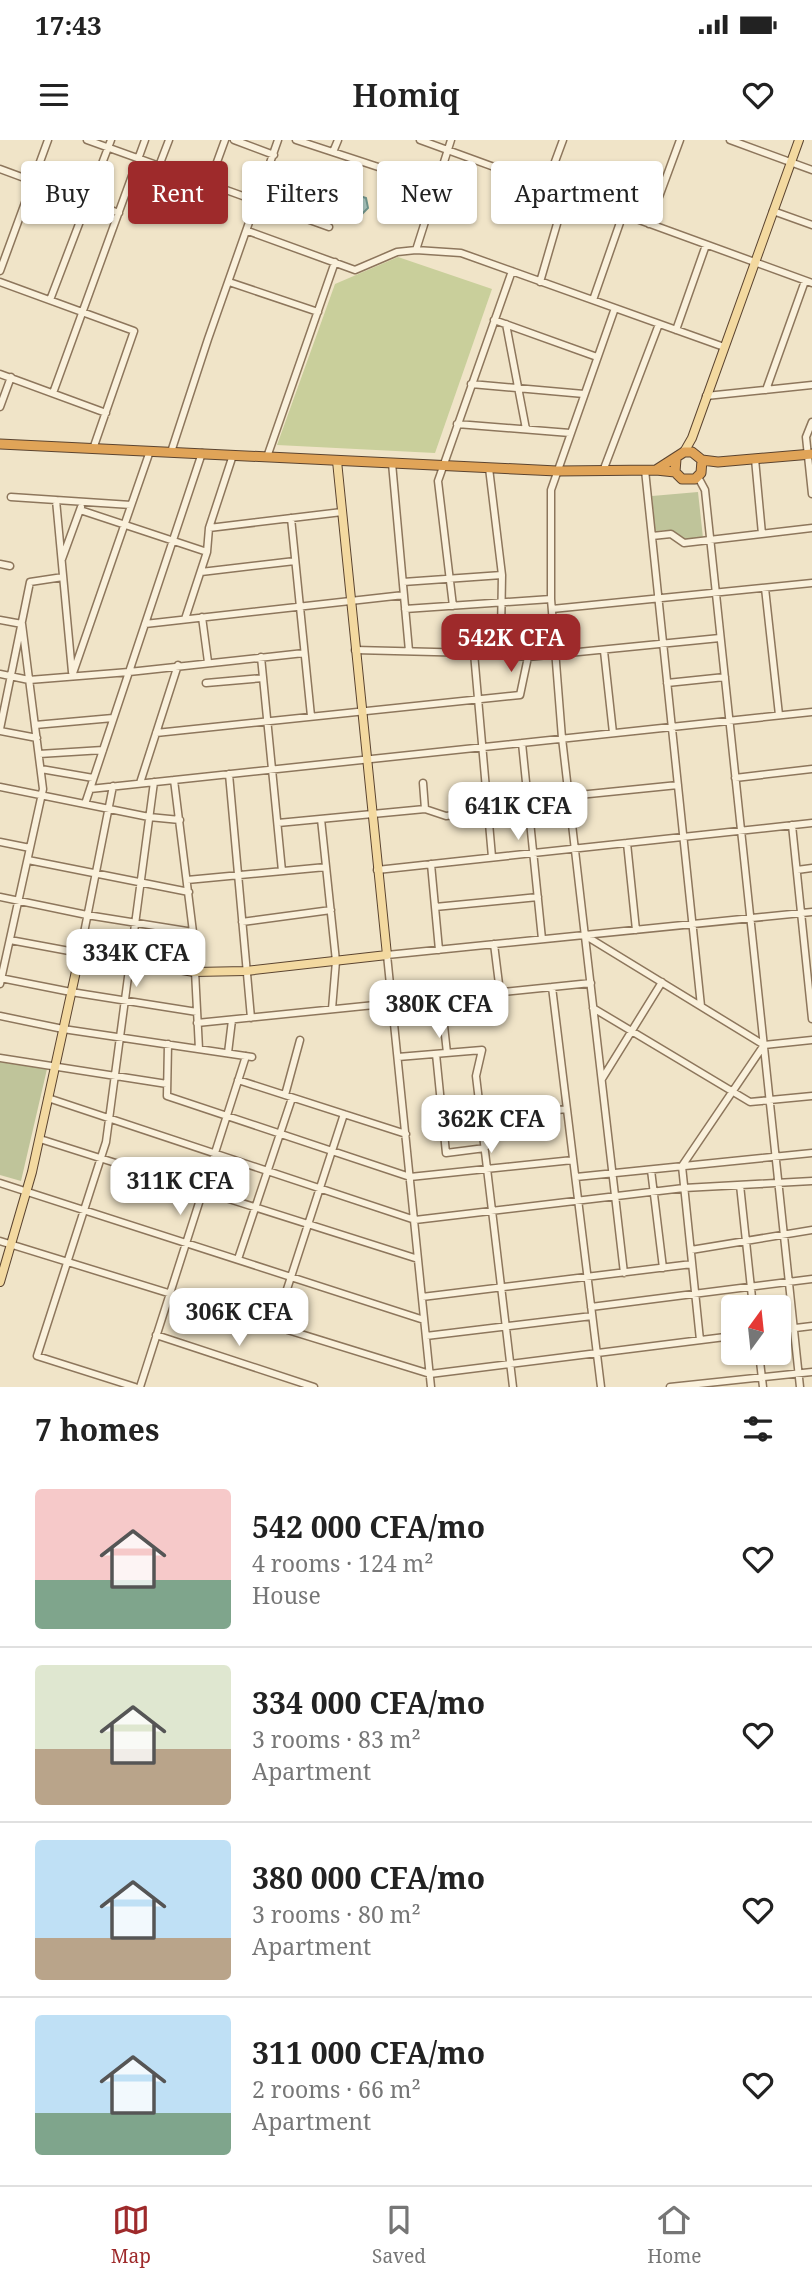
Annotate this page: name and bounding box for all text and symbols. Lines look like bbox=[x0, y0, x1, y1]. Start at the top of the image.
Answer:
text: 17:43 bbox=[35, 7, 102, 43]
text: Homiq bbox=[352, 73, 460, 116]
icon: menu bbox=[35, 76, 73, 114]
icon: heart bbox=[739, 76, 777, 114]
chip: Buy bbox=[21, 161, 114, 224]
chip: Rent bbox=[128, 161, 228, 224]
chip: Filters bbox=[242, 161, 363, 224]
chip: New bbox=[377, 161, 477, 224]
chip: Apartment bbox=[491, 161, 663, 224]
pin: 542K CFA bbox=[439, 615, 583, 674]
text: 542K CFA bbox=[457, 621, 565, 653]
pin: 641K CFA bbox=[446, 782, 590, 842]
text: 641K CFA bbox=[464, 789, 572, 821]
pin: 334K CFA bbox=[64, 930, 208, 989]
text: 334K CFA bbox=[82, 936, 190, 968]
pin: 380K CFA bbox=[367, 981, 511, 1040]
text: 380K CFA bbox=[385, 987, 493, 1019]
pin: 362K CFA bbox=[419, 1096, 563, 1155]
text: 362K CFA bbox=[437, 1102, 545, 1134]
pin: 311K CFA bbox=[108, 1158, 252, 1217]
text: 311K CFA bbox=[126, 1164, 234, 1196]
pin: 306K CFA bbox=[167, 1288, 311, 1348]
text: 306K CFA bbox=[185, 1295, 293, 1327]
north arrow bbox=[721, 1295, 791, 1365]
map controls bbox=[721, 1295, 791, 1365]
text: 7 homes bbox=[35, 1409, 159, 1450]
icon: filters bbox=[739, 1410, 777, 1448]
text: 542 000 CFA/mo bbox=[252, 1506, 485, 1547]
icon: home bbox=[91, 1517, 175, 1601]
icon: heart bbox=[739, 1540, 777, 1578]
text: 4 rooms · 124 m² bbox=[252, 1547, 434, 1579]
text: House bbox=[252, 1579, 321, 1611]
text: 334 000 CFA/mo bbox=[252, 1682, 485, 1723]
icon: home bbox=[91, 1693, 175, 1777]
icon: heart bbox=[739, 1716, 777, 1754]
text: 3 rooms · 83 m² bbox=[252, 1723, 421, 1755]
text: Apartment bbox=[252, 1755, 371, 1787]
text: 380 000 CFA/mo bbox=[252, 1857, 485, 1898]
icon: home bbox=[91, 1868, 175, 1952]
icon: heart bbox=[739, 1891, 777, 1929]
text: 3 rooms · 80 m² bbox=[252, 1898, 421, 1930]
text: Apartment bbox=[252, 1930, 371, 1962]
text: 311 000 CFA/mo bbox=[252, 2032, 485, 2073]
icon: home bbox=[91, 2043, 175, 2127]
icon: heart bbox=[739, 2066, 777, 2104]
text: 2 rooms · 66 m² bbox=[252, 2073, 421, 2105]
text: Apartment bbox=[252, 2105, 371, 2137]
tab: Map bbox=[111, 2201, 151, 2269]
tab: Saved bbox=[372, 2201, 426, 2269]
tab: Home bbox=[647, 2201, 701, 2269]

